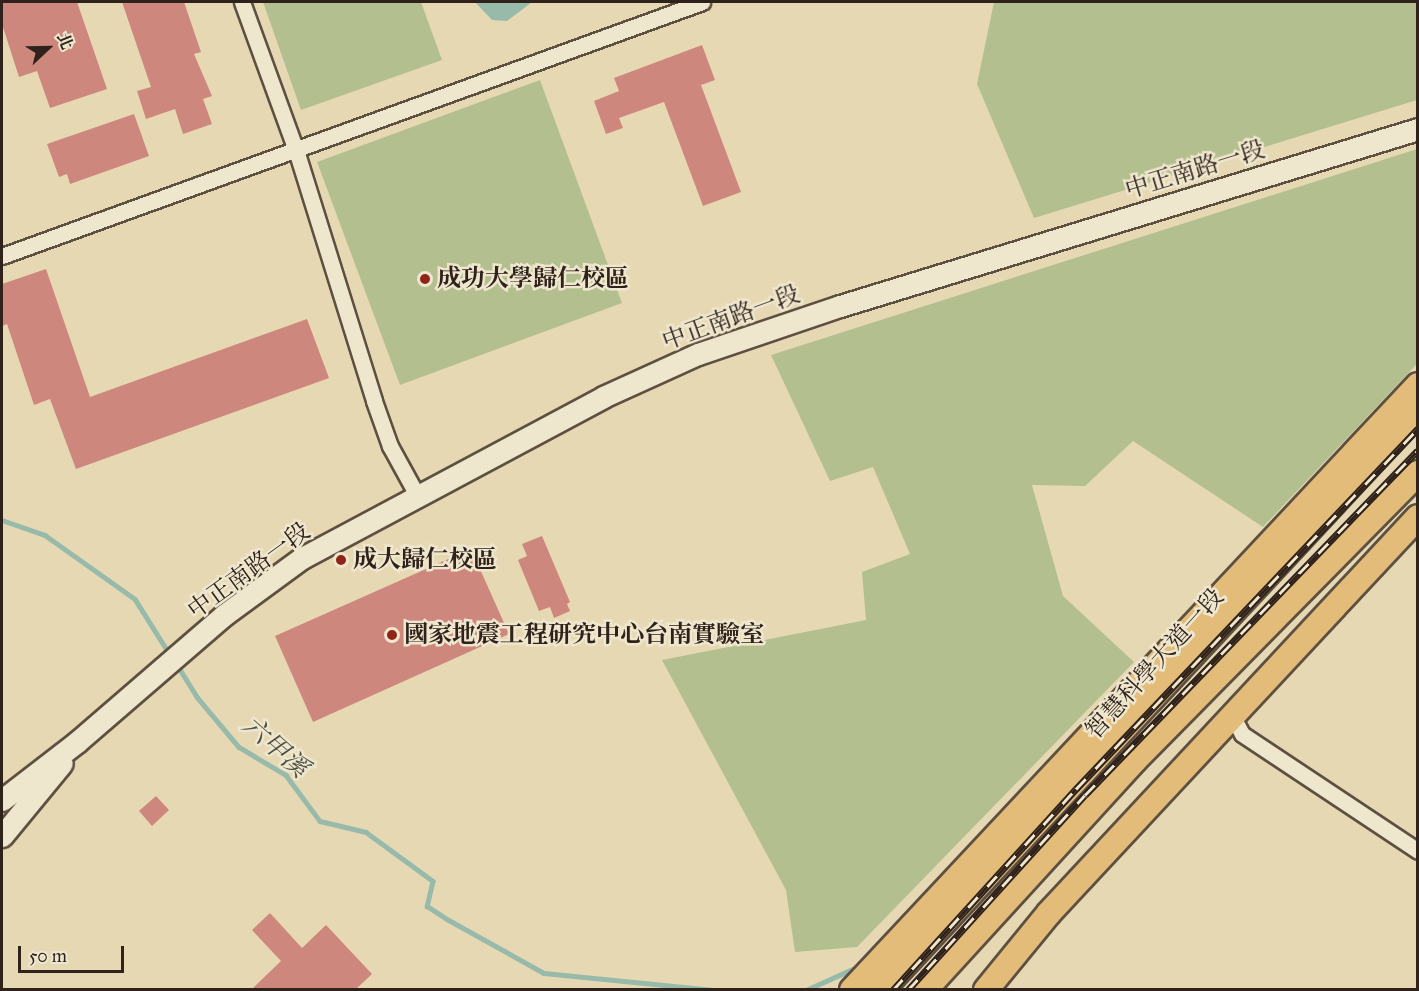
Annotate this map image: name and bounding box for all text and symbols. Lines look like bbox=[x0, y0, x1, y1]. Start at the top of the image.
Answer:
north arrow bbox=[18, 18, 78, 78]
text: 北 bbox=[53, 30, 77, 52]
street label: 中正南路一段 bbox=[1122, 135, 1268, 205]
place label: 成功大學歸仁校區 bbox=[437, 265, 629, 293]
marker: 成功大學歸仁校區 bbox=[418, 272, 432, 286]
street label: 中正南路一段 bbox=[658, 280, 804, 356]
street label: 中正南路一段 bbox=[182, 517, 316, 625]
place label: 成大歸仁校區 bbox=[353, 546, 497, 574]
marker: 成大歸仁校區 bbox=[334, 553, 348, 567]
street label: 智慧科學大道一段 bbox=[1080, 583, 1230, 745]
place label: 國家地震工程研究中心台南實驗室 bbox=[404, 621, 764, 649]
marker: 國家地震工程研究中心台南實驗室 bbox=[385, 628, 399, 642]
water label: 六甲溪 bbox=[235, 710, 315, 784]
scale bar bbox=[21, 934, 128, 972]
text: 50 m bbox=[29, 945, 67, 967]

